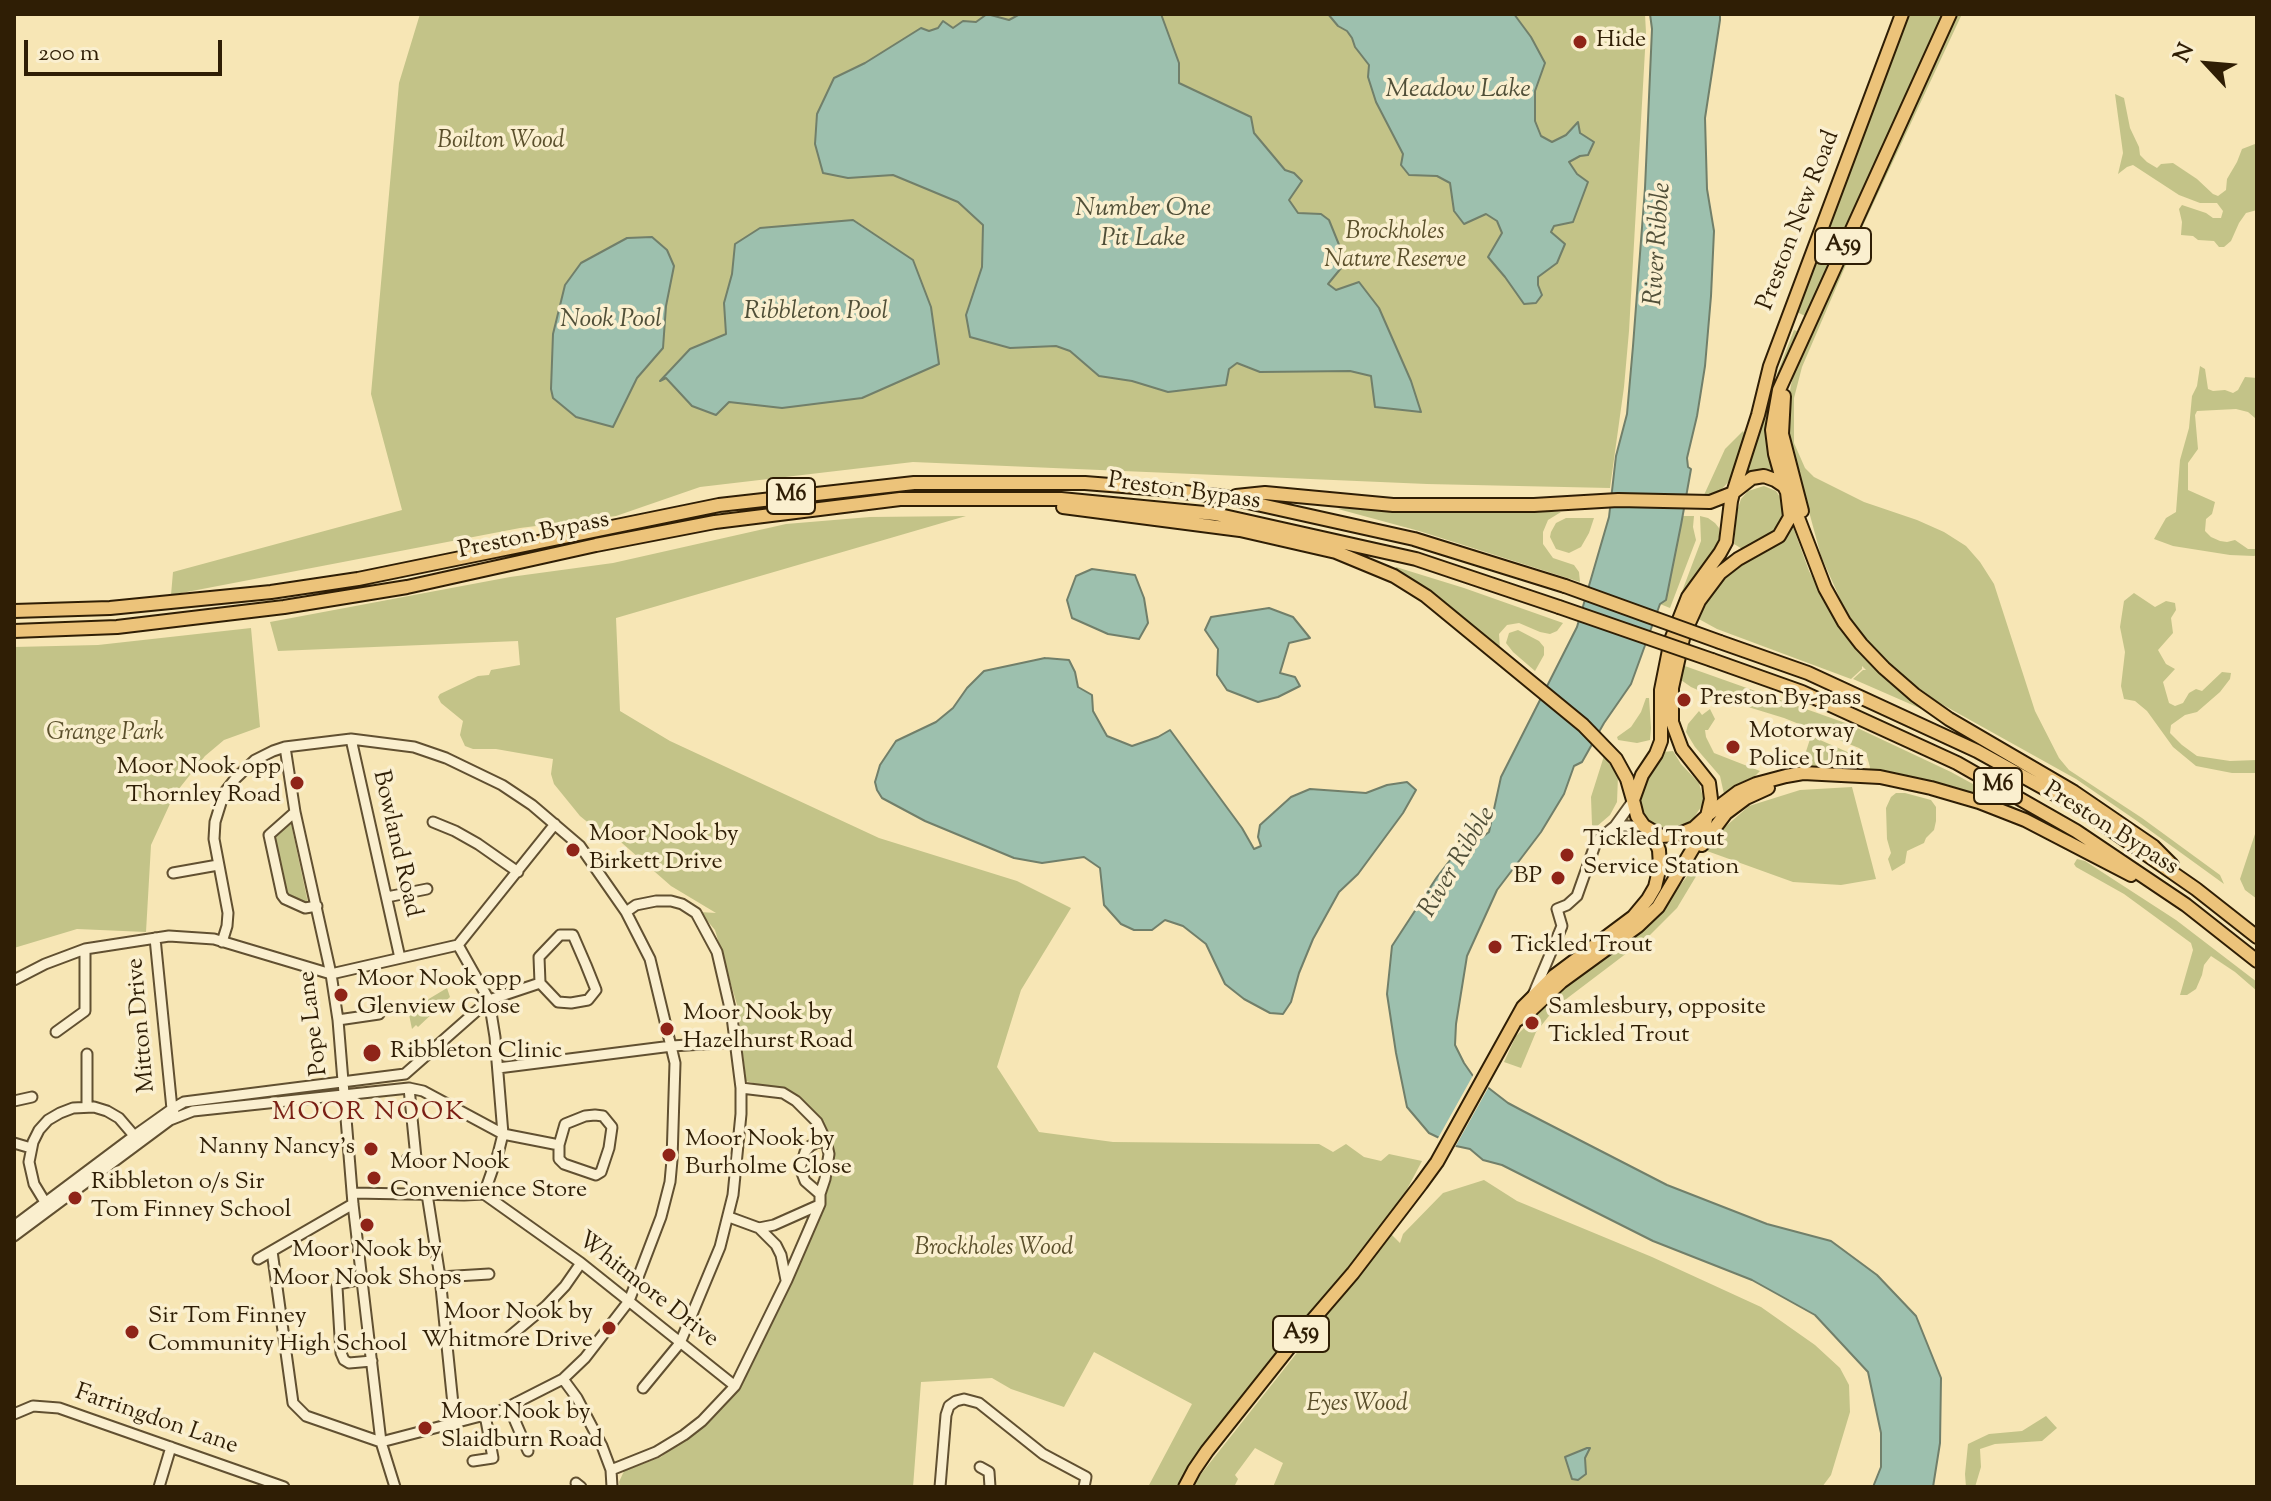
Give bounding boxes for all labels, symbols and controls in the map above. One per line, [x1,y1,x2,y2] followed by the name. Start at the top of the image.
[28,24,226,74] scale bar
[2167,24,2247,104] north arrow
[1596,28,1646,56] place label: Hide
[1571,33,1589,51] marker: Hide
[38,37,100,71] text: 200 m
[2167,39,2204,68] text: N
[1385,76,1531,108] water label: Meadow Lake
[1752,127,1848,315] street label: Preston New Road
[437,129,565,157] park label: Boilton Wood
[1640,181,1680,307] water label: River Ribble
[1075,195,1211,256] water label: Number One Pit Lake
[1324,220,1466,276] park label: Brockholes Nature Reserve
[1815,228,1871,264] road number: A59
[744,298,888,330] water label: Ribbleton Pool
[560,306,662,338] water label: Nook Pool
[1106,468,1262,518] street label: Preston Bypass
[767,478,815,514] road number: M6
[456,507,612,567] street label: Preston Bypass
[1700,686,1861,714] place label: Preston By-pass
[1675,691,1693,709] marker: Preston By-pass
[1749,719,1864,775] place label: Motorway Police Unit
[46,721,164,749] park label: Grange Park
[1724,738,1742,756] marker: Motorway Police Unit
[117,755,281,811] place label: Moor Nook opp Thornley Road
[364,768,426,920] street label: Bowland Road
[1974,768,2022,804] road number: M6
[288,774,306,792] marker: Moor Nook opp Thornley Road
[2037,777,2183,883] street label: Preston Bypass
[1414,802,1504,924] water label: River Ribble
[589,822,739,878] place label: Moor Nook by Birkett Drive
[1583,827,1739,883] place label: Tickled Trout Service Station
[564,841,582,859] marker: Moor Nook by Birkett Drive
[1558,846,1576,864] marker: Tickled Trout Service Station
[1513,864,1542,892] place label: BP
[1549,869,1567,887] marker: BP
[1511,933,1652,961] place label: Tickled Trout
[1486,938,1504,956] marker: Tickled Trout
[123,956,163,1094] street label: Mitton Drive
[357,967,521,1023] place label: Moor Nook opp Glenview Close
[294,969,336,1077] street label: Pope Lane
[332,986,350,1004] marker: Moor Nook opp Glenview Close
[1548,995,1766,1051] place label: Samlesbury, opposite Tickled Trout
[683,1001,853,1057] place label: Moor Nook by Hazelhurst Road
[1523,1014,1541,1032] marker: Samlesbury, opposite Tickled Trout
[658,1020,676,1038] marker: Moor Nook by Hazelhurst Road
[390,1039,562,1067] place label: Ribbleton Clinic
[361,1042,383,1064] marker: Ribbleton Clinic
[272,1099,466,1131] district label: MOOR NOOK
[685,1127,852,1183] place label: Moor Nook by Burholme Close
[199,1135,355,1163] place label: Nanny Nancy's
[362,1140,380,1158] marker: Nanny Nancy's
[660,1146,678,1164] marker: Moor Nook by Burholme Close
[390,1150,587,1206] place label: Moor Nook Convenience Store
[365,1169,383,1187] marker: Moor Nook Convenience Store
[91,1170,291,1226] place label: Ribbleton o/s Sir Tom Finney School
[66,1189,84,1207] marker: Ribbleton o/s Sir Tom Finney School
[358,1216,376,1234] marker: Moor Nook by Moor Nook Shops
[571,1227,723,1355] street label: Whitmore Drive
[915,1236,1073,1264] park label: Brockholes Wood
[273,1238,461,1294] place label: Moor Nook by Moor Nook Shops
[422,1300,593,1356] place label: Moor Nook by Whitmore Drive
[148,1304,408,1360] place label: Sir Tom Finney Community High School
[1273,1316,1329,1352] road number: A59
[600,1319,618,1337] marker: Moor Nook by Whitmore Drive
[123,1323,141,1341] marker: Sir Tom Finney Community High School
[71,1380,241,1462] street label: Farringdon Lane
[1306,1392,1408,1420] park label: Eyes Wood
[441,1400,603,1456] place label: Moor Nook by Slaidburn Road
[416,1419,434,1437] marker: Moor Nook by Slaidburn Road

